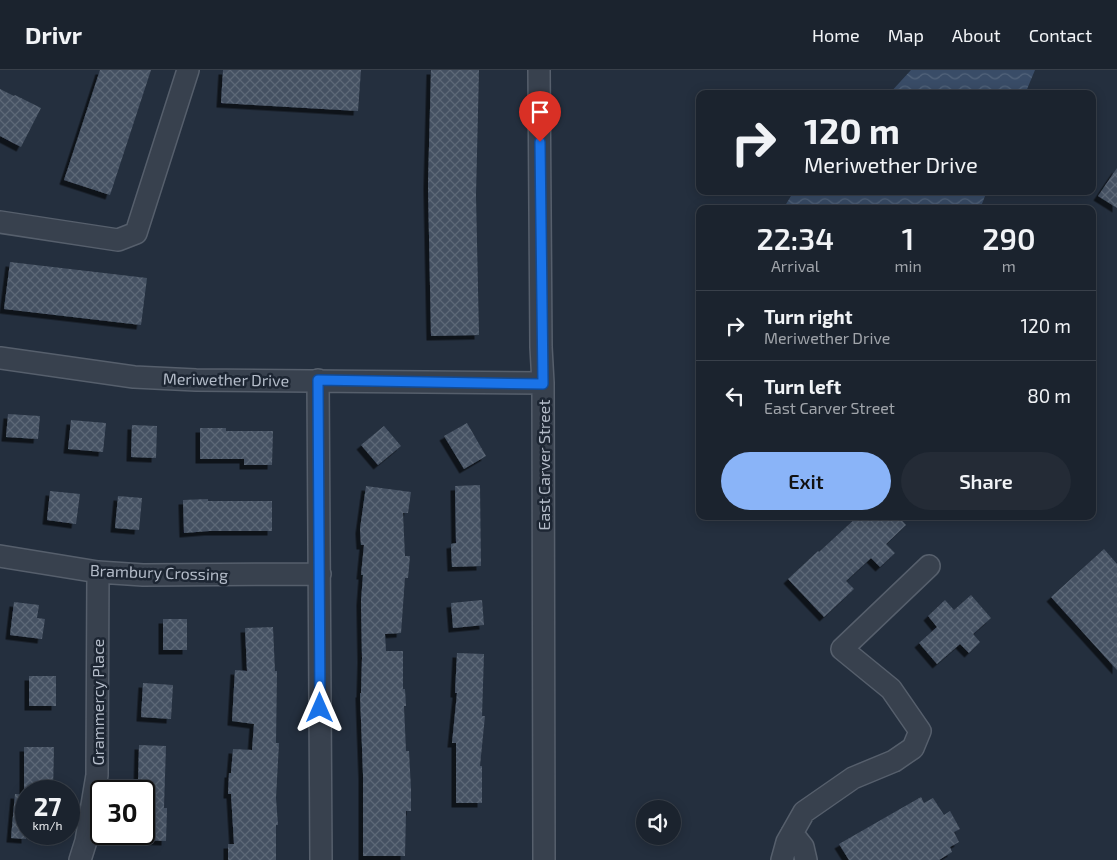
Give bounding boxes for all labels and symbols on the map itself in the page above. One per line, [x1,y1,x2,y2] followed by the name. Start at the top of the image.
[519,91,561,142] pin
[163,368,289,390] street label: Meriwether Drive
[534,400,553,530] street label: East Carver Street
[90,560,229,584] street label: Brambury Crossing
[88,639,107,765] street label: Grammercy Place
[293,681,345,733] position arrow
[90,780,155,845] speed limit sign: 30

